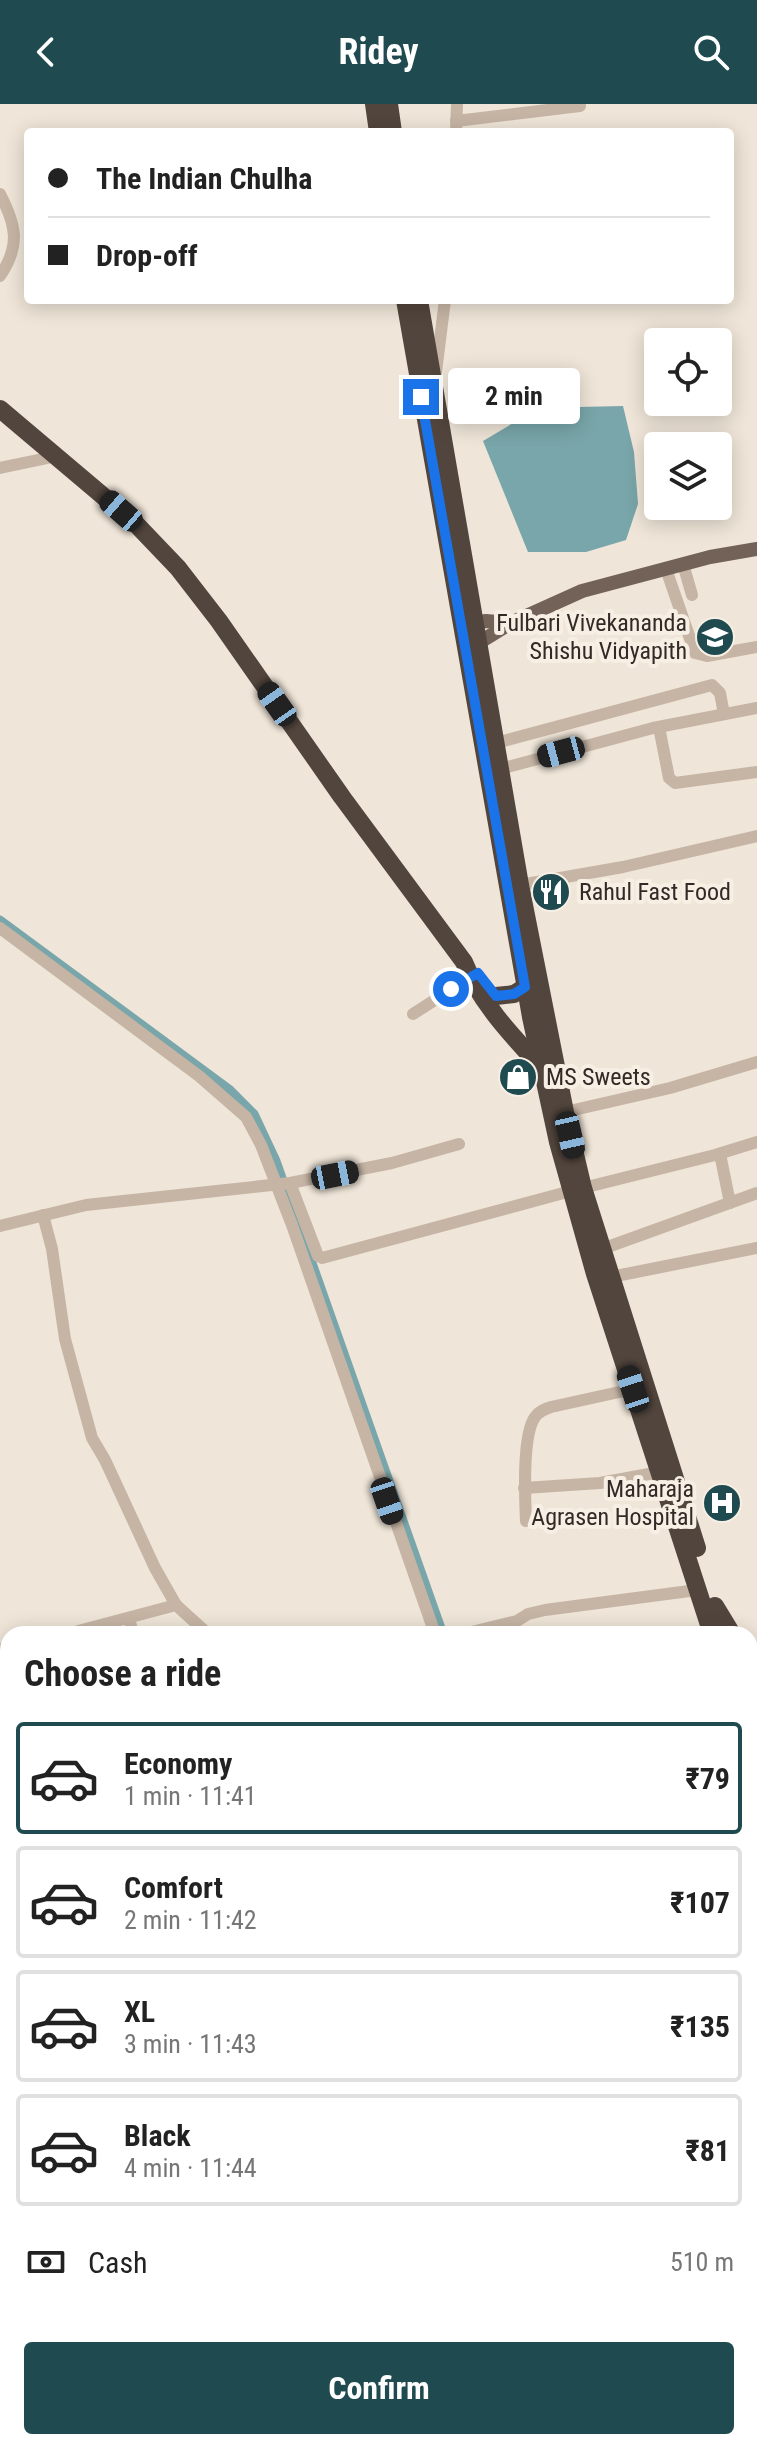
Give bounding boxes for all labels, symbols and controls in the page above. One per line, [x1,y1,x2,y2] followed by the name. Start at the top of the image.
[24,30,68,74] icon: back
[689,30,733,74] icon: search
[339,31,418,73] text: Ridey
[96,161,313,196] text: The Indian Chulha
[96,238,198,273] text: Drop-off
[644,328,732,520] map controls
[644,328,732,416] button: locate
[449,369,581,425] callout: 2 min
[403,379,439,415] route end
[485,381,543,411] text: 2 min
[644,432,732,520] button: layers
[95,486,147,536] car
[496,609,687,665] place label: Fulbari Vivekananda Shishu Vidyapith
[694,616,736,658] school or university icon: Fulbari Vivekananda Shishu Vidyapith
[253,677,301,731] car
[535,734,587,770] car
[530,871,572,913] restaurant icon: Rahul Fast Food
[579,878,731,906] place label: Rahul Fast Food
[433,971,469,1007] route start
[497,1056,539,1098] shop icon: MS Sweets
[546,1063,651,1091] place label: MS Sweets
[553,1109,587,1161] car
[309,1159,361,1191] car
[614,1362,652,1416] car
[368,1474,406,1528] car
[531,1475,694,1531] place label: Maharaja Agrasen Hospital
[701,1482,743,1524] hospital icon: Maharaja Agrasen Hospital
[24,1653,221,1695] text: Choose a ride
[28,1742,100,1814] icon: car
[124,1746,232,1781] text: Economy
[685,1761,730,1796] text: ₹79
[124,1781,257,1811] text: 1 min · 11:41
[28,1866,100,1938] icon: car
[124,1870,223,1905] text: Comfort
[670,1885,730,1920] text: ₹107
[124,1905,257,1935] text: 2 min · 11:42
[28,1990,100,2062] icon: car
[124,1994,155,2029] text: XL
[670,2009,730,2044] text: ₹135
[124,2029,257,2059] text: 3 min · 11:43
[28,2114,100,2186] icon: car
[124,2118,191,2153] text: Black
[685,2133,730,2168] text: ₹81
[124,2153,257,2183] text: 4 min · 11:44
[24,2240,68,2284] icon: cash
[88,2245,148,2280] text: Cash
[670,2247,734,2277] text: 510 m
[24,2342,734,2434] button: Confirm

